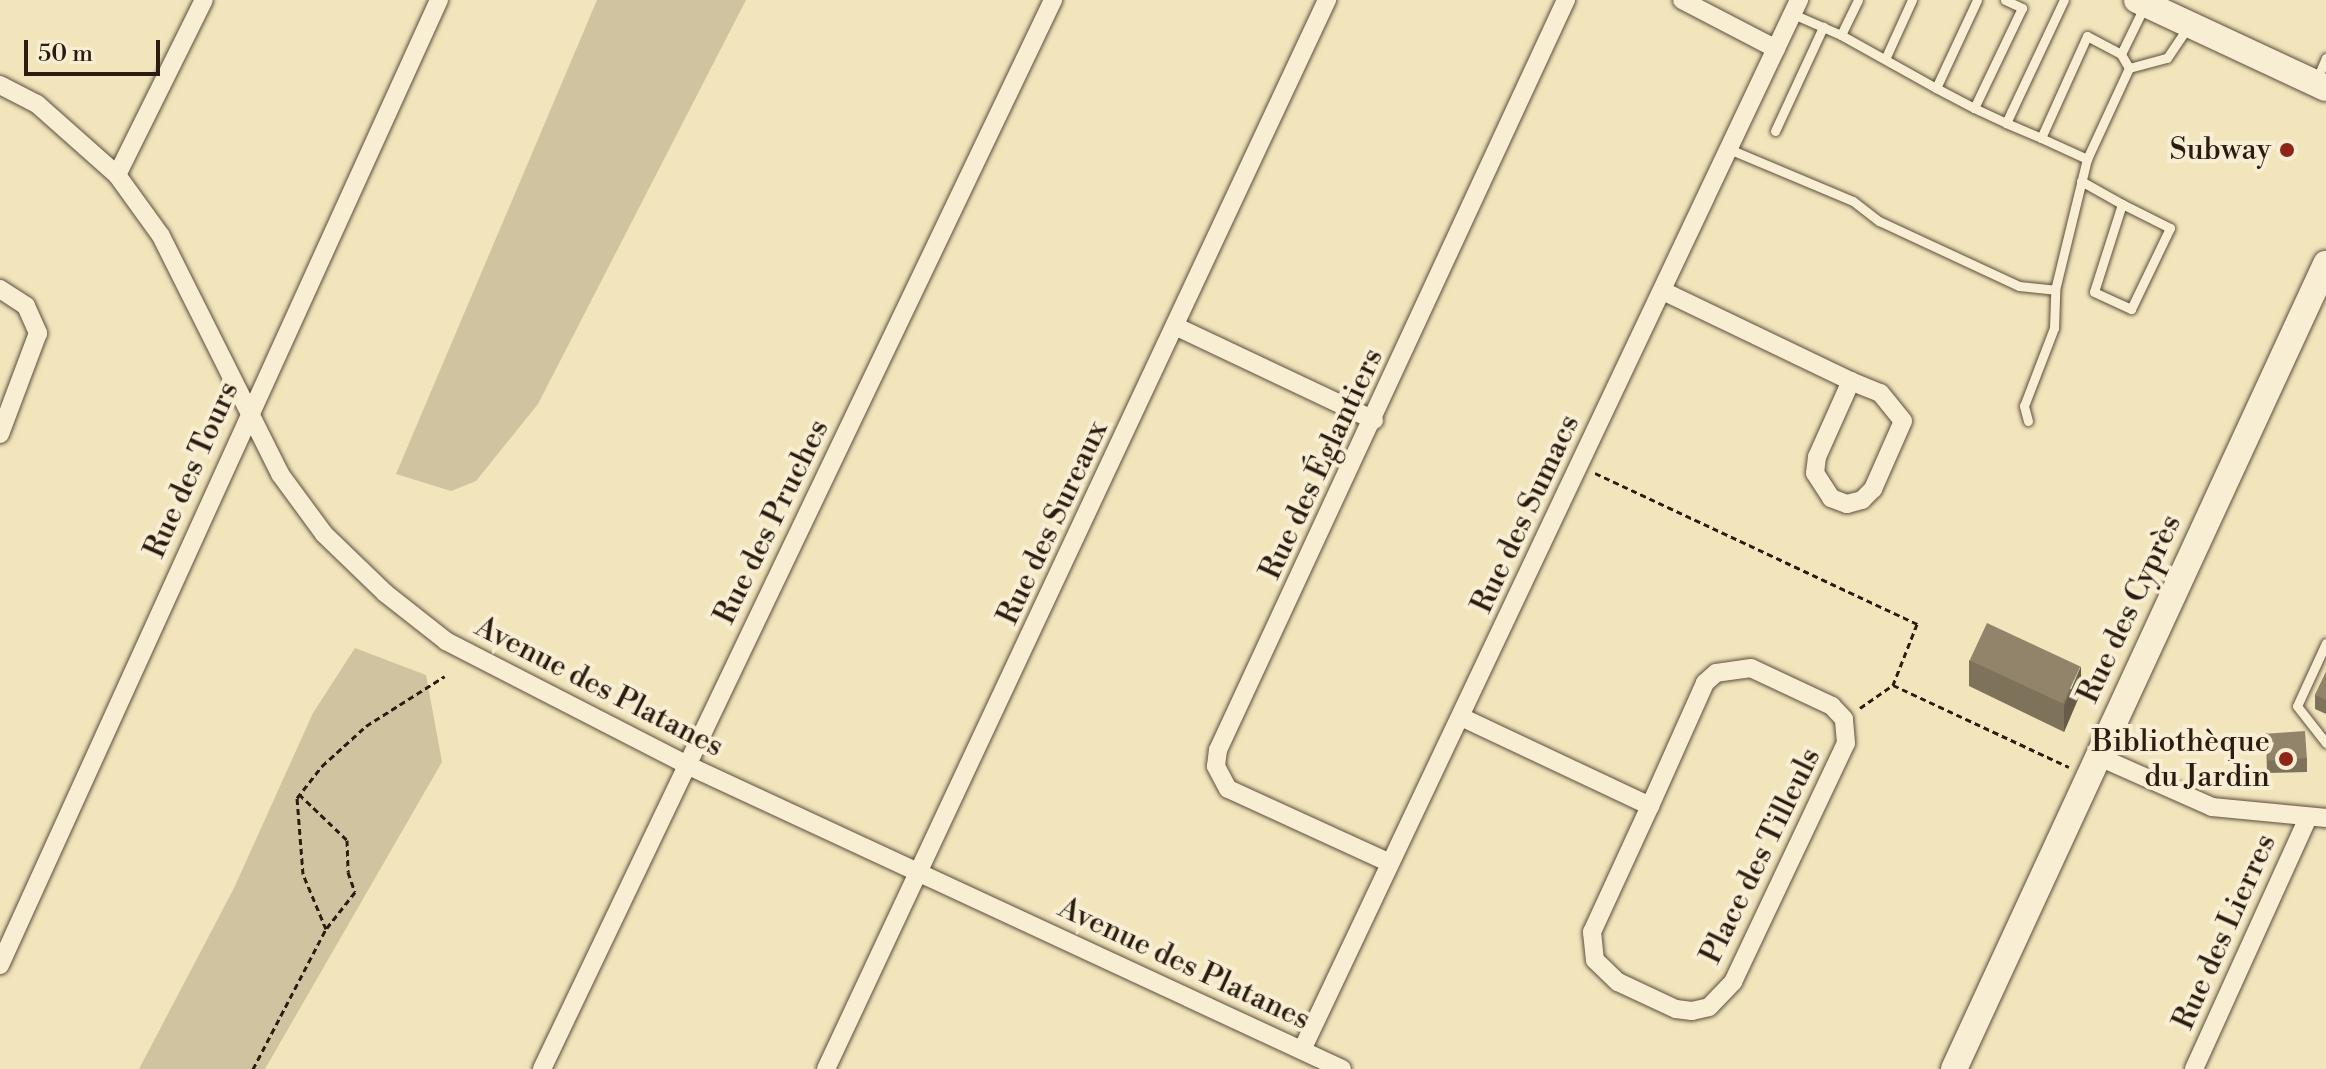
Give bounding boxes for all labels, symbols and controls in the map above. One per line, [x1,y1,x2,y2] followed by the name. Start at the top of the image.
[28,24,164,74] scale bar
[38,39,93,69] text: 50 m
[2169,132,2271,168] place label: Subway
[2278,141,2296,159] marker: Subway
[1253,343,1391,585] street label: Rue des Églantiers
[137,376,247,564] street label: Rue des Tours
[1464,409,1588,619] street label: Rue des Sumacs
[707,414,837,630] street label: Rue des Pruches
[990,416,1116,630] street label: Rue des Sureaux
[2071,509,2189,709] street label: Rue des Cyprès
[469,609,729,765] street label: Avenue des Platanes
[2092,724,2270,794] place label: Bibliothèque du Jardin
[1693,742,1829,970] street label: Place des Tilleuls
[2277,750,2295,768] marker: Bibliothèque du Jardin
[2166,829,2284,1035] street label: Rue des Lierres
[1052,890,1316,1038] street label: Avenue des Platanes

